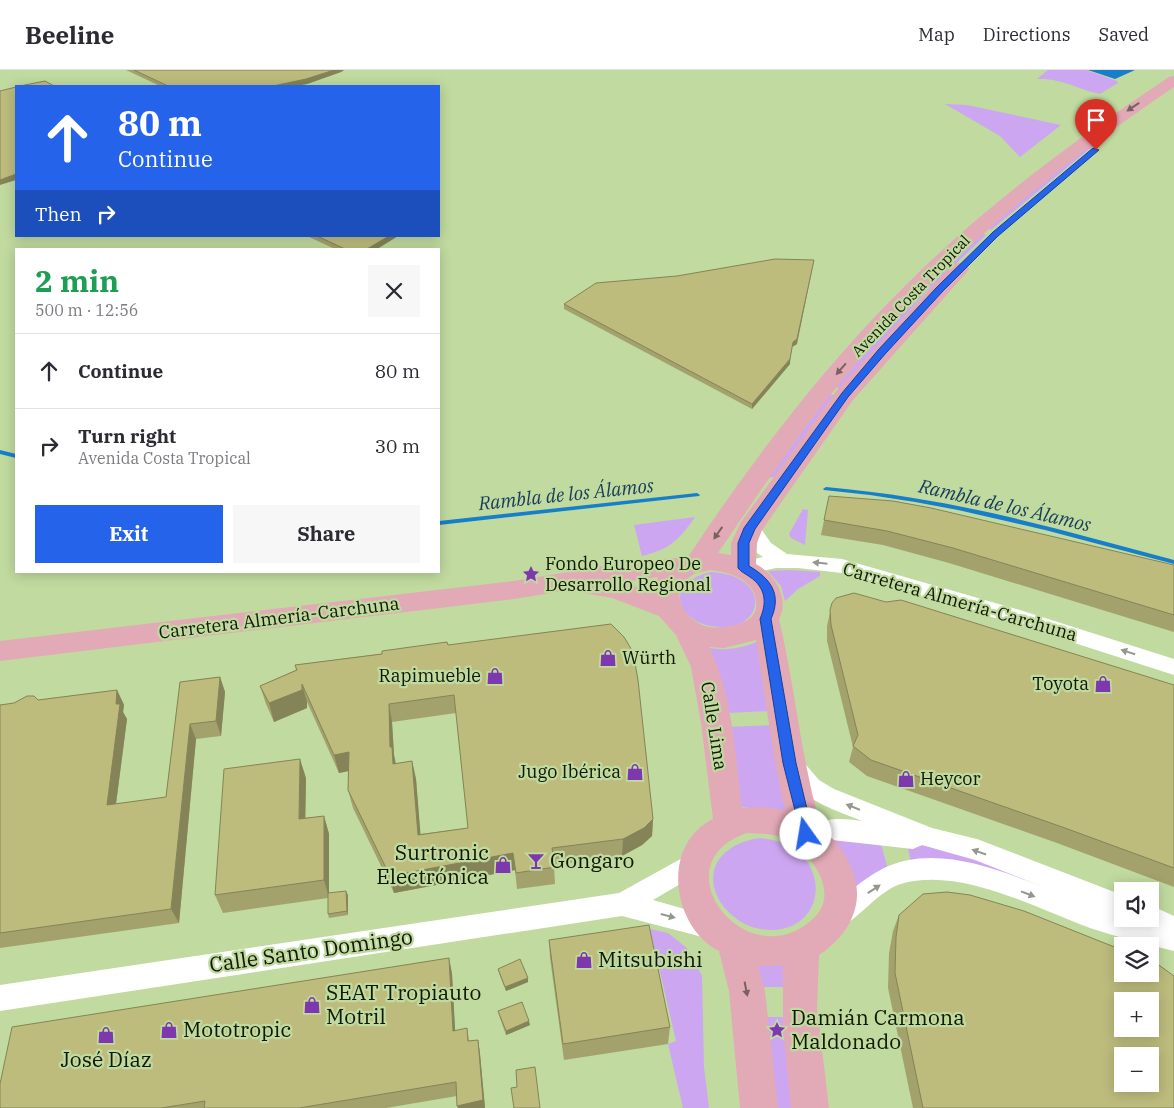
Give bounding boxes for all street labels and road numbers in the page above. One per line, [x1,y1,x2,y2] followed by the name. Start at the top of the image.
[848,231,974,361] street label: Avenida Costa Tropical
[840,557,1080,646] street label: Carretera Almería-Carchuna
[157,591,401,644] street label: Carretera Almería-Carchuna
[696,680,733,772] street label: Calle Lima
[207,922,414,978] street label: Calle Santo Domingo

